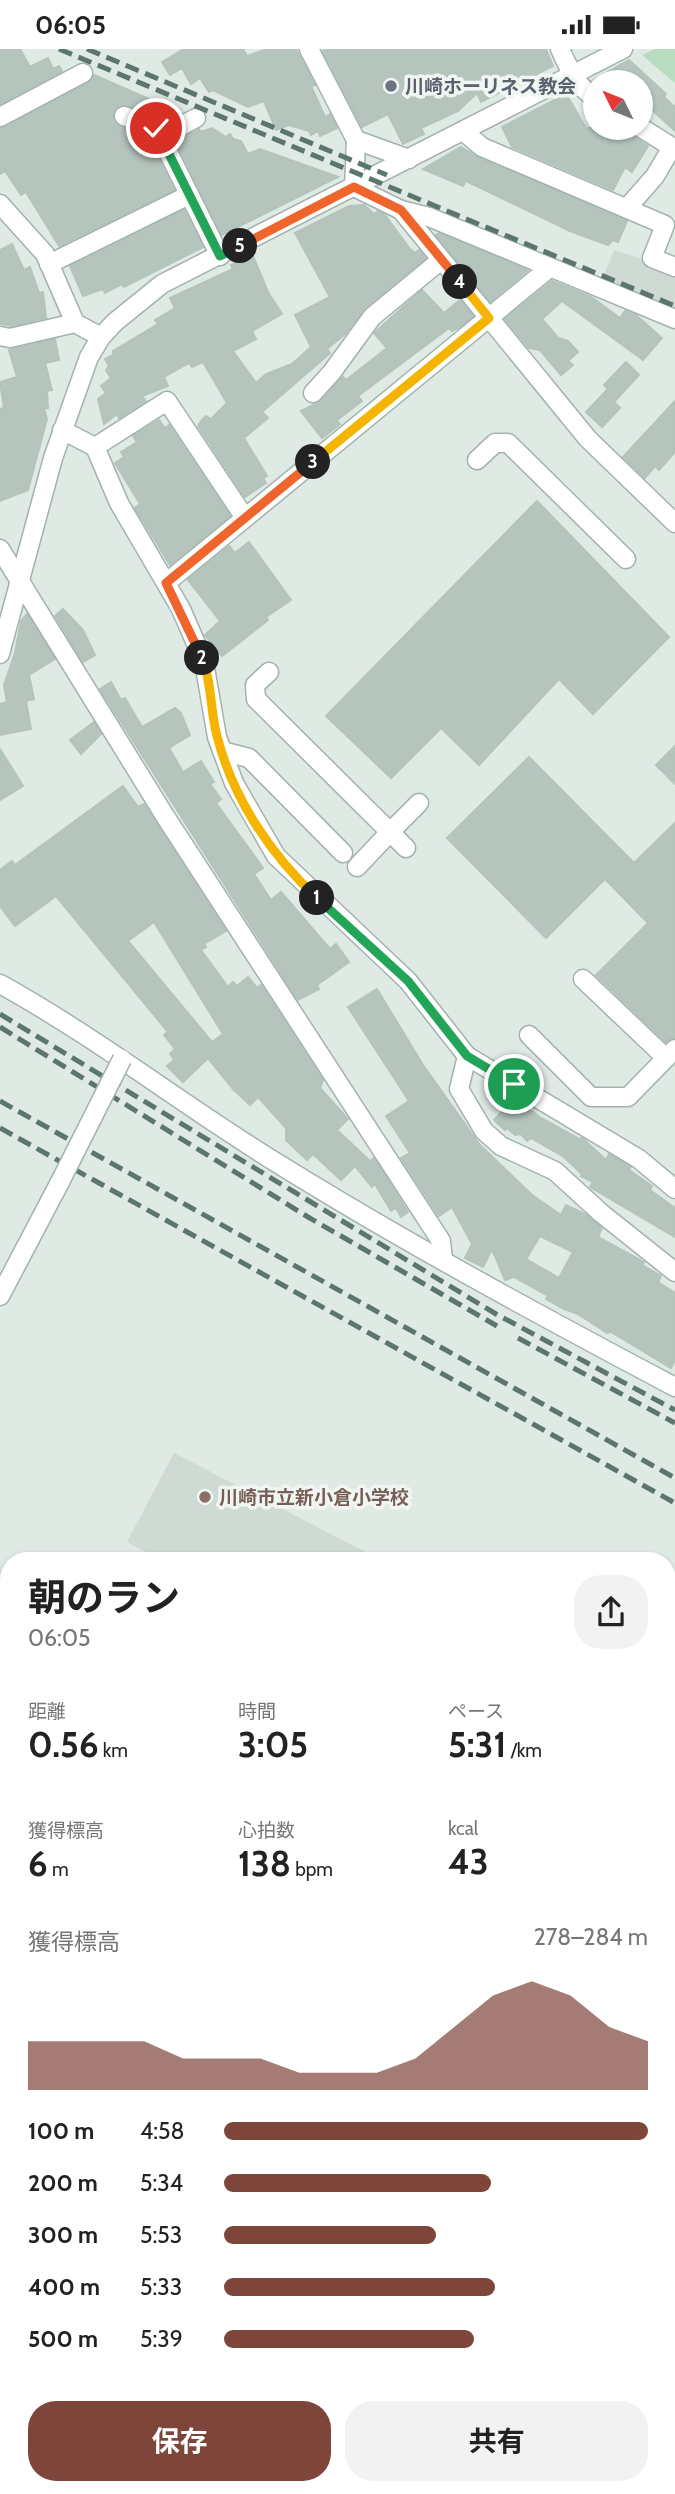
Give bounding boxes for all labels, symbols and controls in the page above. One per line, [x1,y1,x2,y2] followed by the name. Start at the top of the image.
[35,9,106,41] text: 06:05
[583,70,653,140] north arrow
[583,70,653,140] map controls
[405,75,576,98] place label: 川崎ホーリネス教会
[383,78,399,94] marker: 川崎ホーリネス教会
[126,98,186,158] pin
[137,109,175,147] icon: check
[222,229,258,263] pin: 5
[234,234,245,257] text: 5
[442,265,477,299] pin: 4
[454,270,465,293] text: 4
[296,445,330,479] pin: 3
[307,450,318,473] text: 3
[184,641,220,675] pin: 2
[196,646,207,669] text: 2
[300,881,334,915] pin: 1
[313,886,320,909] text: 1
[484,1054,544,1114] pin
[495,1065,533,1103] icon: arrive
[219,1486,409,1509] place label: 川崎市立新小倉小学校
[197,1489,213,1505] marker: 川崎市立新小倉小学校
[28,1574,180,1621] text: 朝のラン
[574,1575,648,1649] button: share
[28,1624,90,1652] text: 06:05
[28,1700,66,1723] text: 距離
[238,1700,276,1723] text: 時間
[448,1700,504,1723] text: ペース
[28,1723,99,1766] text: 0.56
[238,1723,308,1766] text: 3:05
[448,1723,506,1766] text: 5:31
[99,1739,128,1762] text: km
[506,1739,542,1762] text: /km
[448,1817,478,1840] text: kcal
[28,1819,104,1842] text: 獲得標高
[238,1819,295,1842] text: 心拍数
[448,1840,489,1883] text: 43
[28,1842,48,1885] text: 6
[238,1842,291,1885] text: 138
[48,1858,69,1881] text: m
[291,1858,333,1881] text: bpm
[534,1923,648,1951] text: 278–284 m
[28,1928,120,1956] text: 獲得標高
[28,2117,94,2145] text: 100 m
[140,2117,184,2145] text: 4:58
[28,2169,98,2197] text: 200 m
[140,2169,183,2197] text: 5:34
[28,2221,98,2249] text: 300 m
[140,2221,182,2249] text: 5:53
[28,2273,100,2301] text: 400 m
[140,2273,182,2301] text: 5:33
[28,2325,98,2353] text: 500 m
[140,2325,183,2353] text: 5:39
[28,2401,331,2481] button: 保存
[345,2401,648,2481] button: 共有

